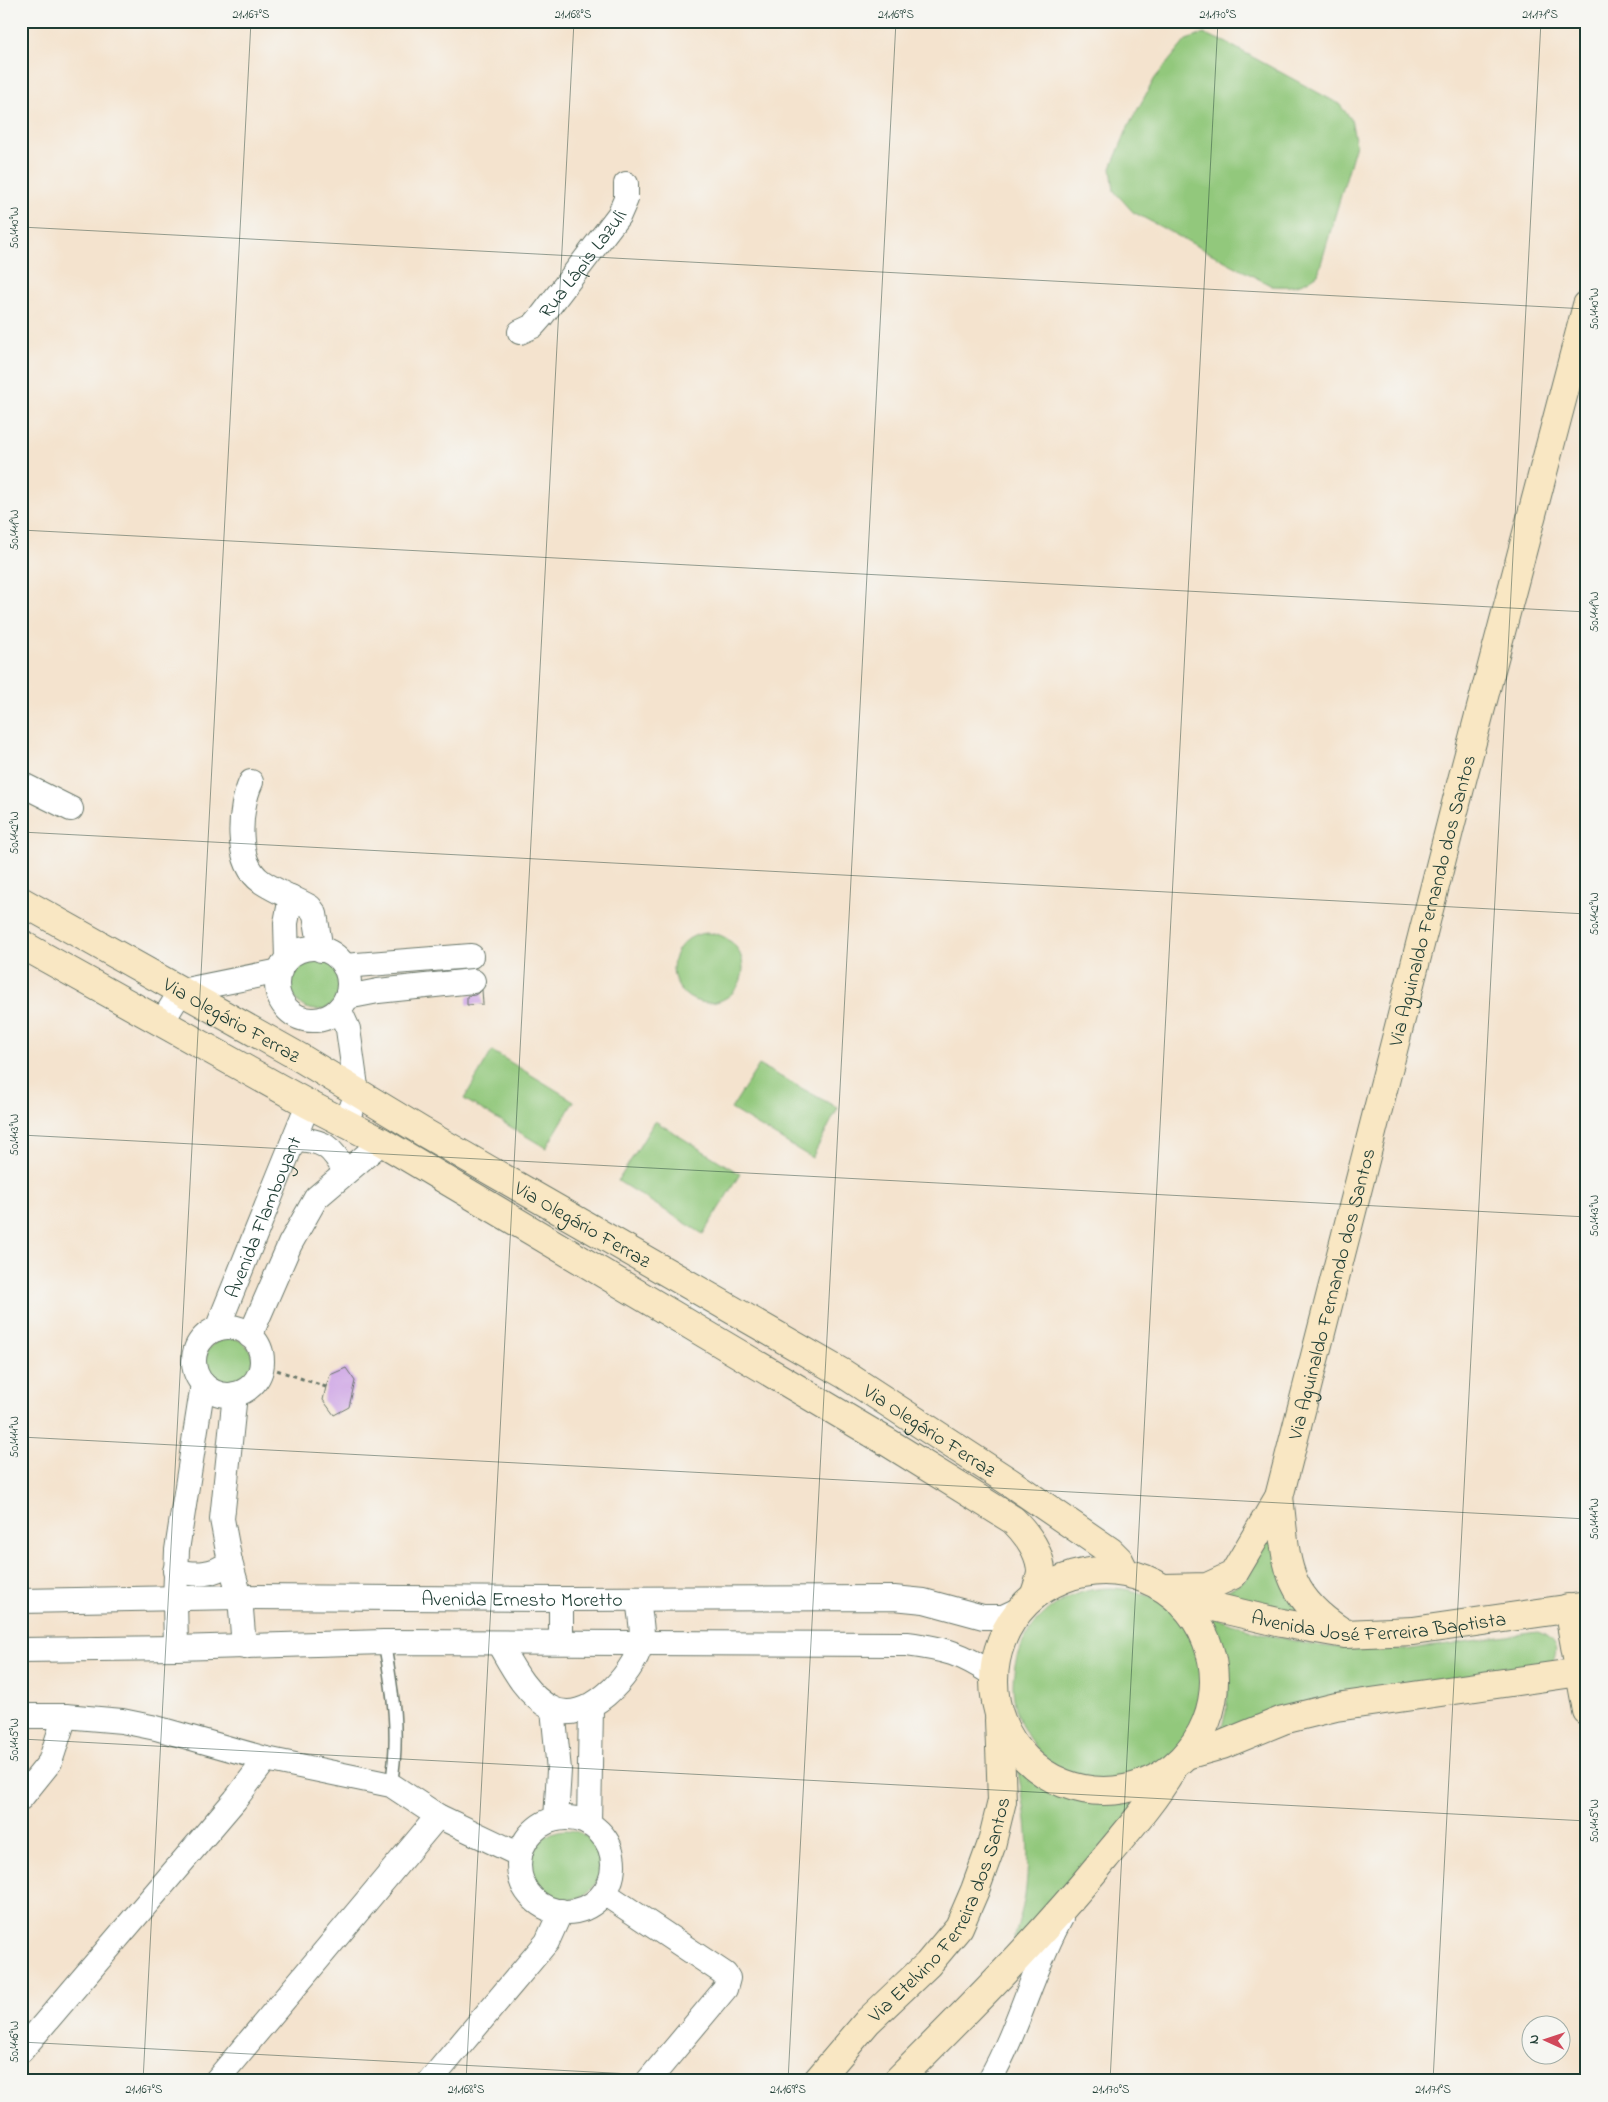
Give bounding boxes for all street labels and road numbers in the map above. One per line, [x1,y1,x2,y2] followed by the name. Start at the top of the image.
[533,206,636,325] street label: Rua Lápis Lazuli
[1382,752,1485,1051] street label: Via Aguinaldo Fernando dos Santos
[156,971,305,1072] street label: Via Olegário Ferraz
[219,1132,311,1303] street label: Avenida Flamboyant
[1282,1145,1384,1444] street label: Via Aguinaldo Fernando dos Santos
[507,1175,656,1277] street label: Via Olegário Ferraz
[856,1378,1001,1487] street label: Via Olegário Ferraz
[421,1586,623,1616] street label: Avenida Ernesto Moretto
[1248,1604,1508,1651] street label: Avenida José Ferreira Baptista
[862,1794,1019,2031] street label: Via Etelvino Ferreira dos Santos

